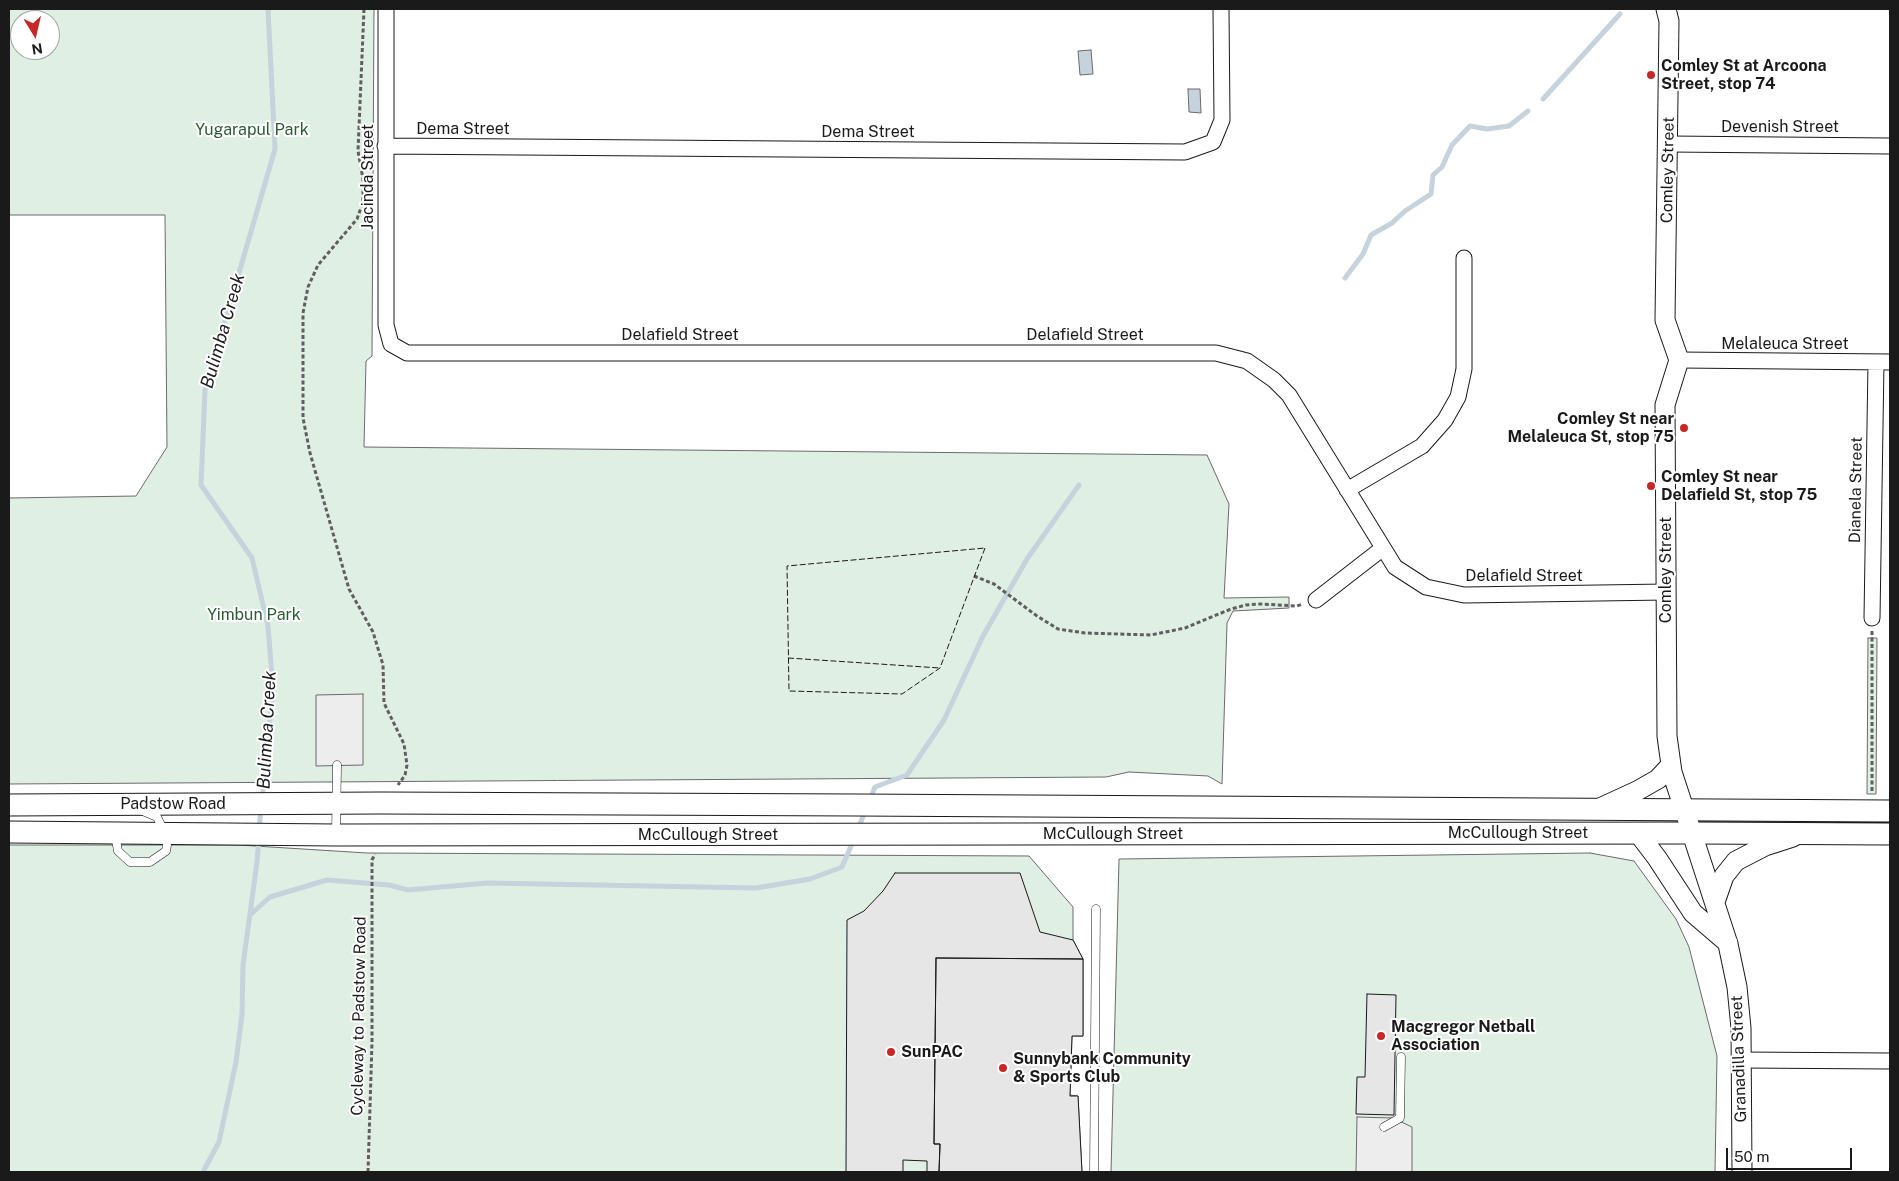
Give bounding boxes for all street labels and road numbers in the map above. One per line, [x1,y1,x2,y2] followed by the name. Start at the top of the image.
[1657,117,1679,223] street label: Comley Street
[1721,117,1839,137] street label: Devenish Street
[416,119,510,139] street label: Dema Street
[821,122,915,142] street label: Dema Street
[358,124,378,230] street label: Jacinda Street
[621,325,739,345] street label: Delafield Street
[1026,325,1144,345] street label: Delafield Street
[1721,334,1849,354] street label: Melaleuca Street
[1845,437,1867,543] street label: Dianela Street
[1656,517,1676,623] street label: Comley Street
[1465,566,1583,586] street label: Delafield Street
[120,794,226,814] street label: Padstow Road
[1448,823,1588,843] street label: McCullough Street
[1043,824,1183,844] street label: McCullough Street
[638,825,778,845] street label: McCullough Street
[348,916,370,1116] street label: Cycleway to Padstow Road
[1727,995,1751,1123] street label: Granadilla Street

